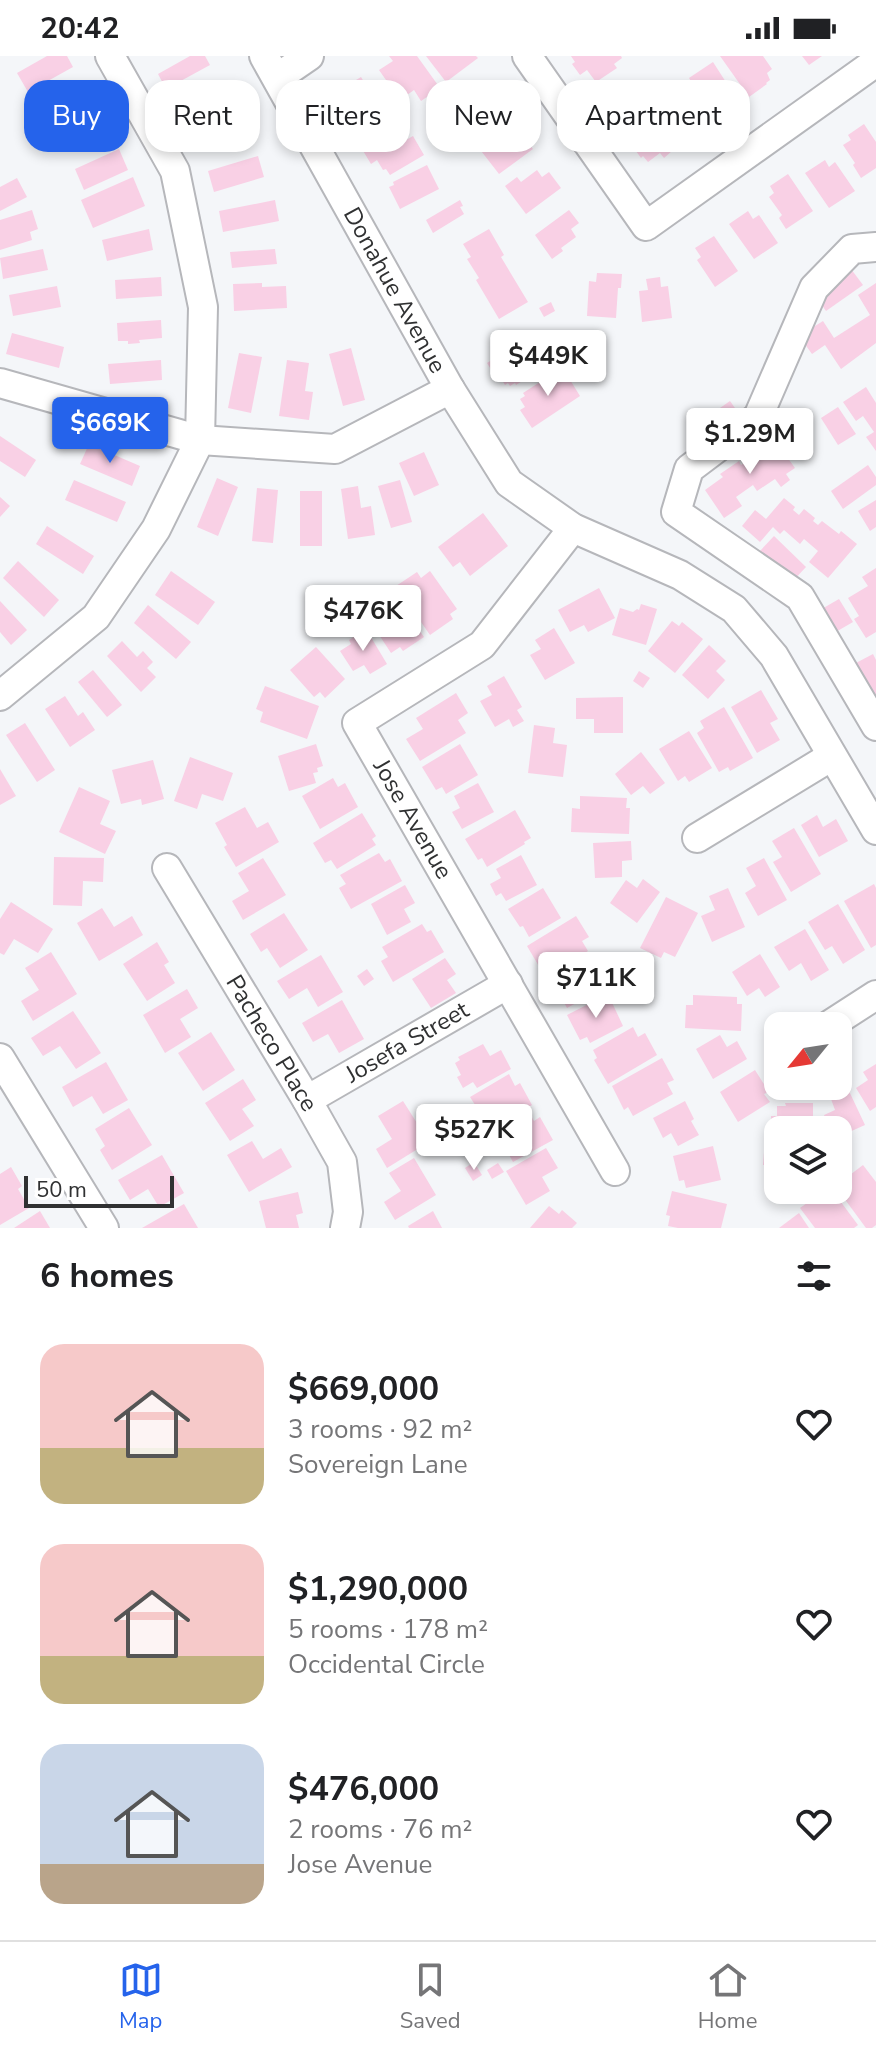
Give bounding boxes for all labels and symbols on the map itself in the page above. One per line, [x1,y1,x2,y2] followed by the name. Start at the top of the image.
[336,201,454,379] street label: Donahue Avenue
[492,330,604,398] pin: $449K
[54,397,166,465] pin: $669K
[685,408,815,476] pin: $1.29M
[307,585,419,653] pin: $476K
[365,752,460,885] street label: Jose Avenue
[540,952,652,1020] pin: $711K
[219,969,325,1117] street label: Pacheco Place
[339,993,475,1091] street label: Josefa Street
[764,1012,852,1100] north arrow
[418,1104,530,1172] pin: $527K
[24,1172,174,1208] scale bar

